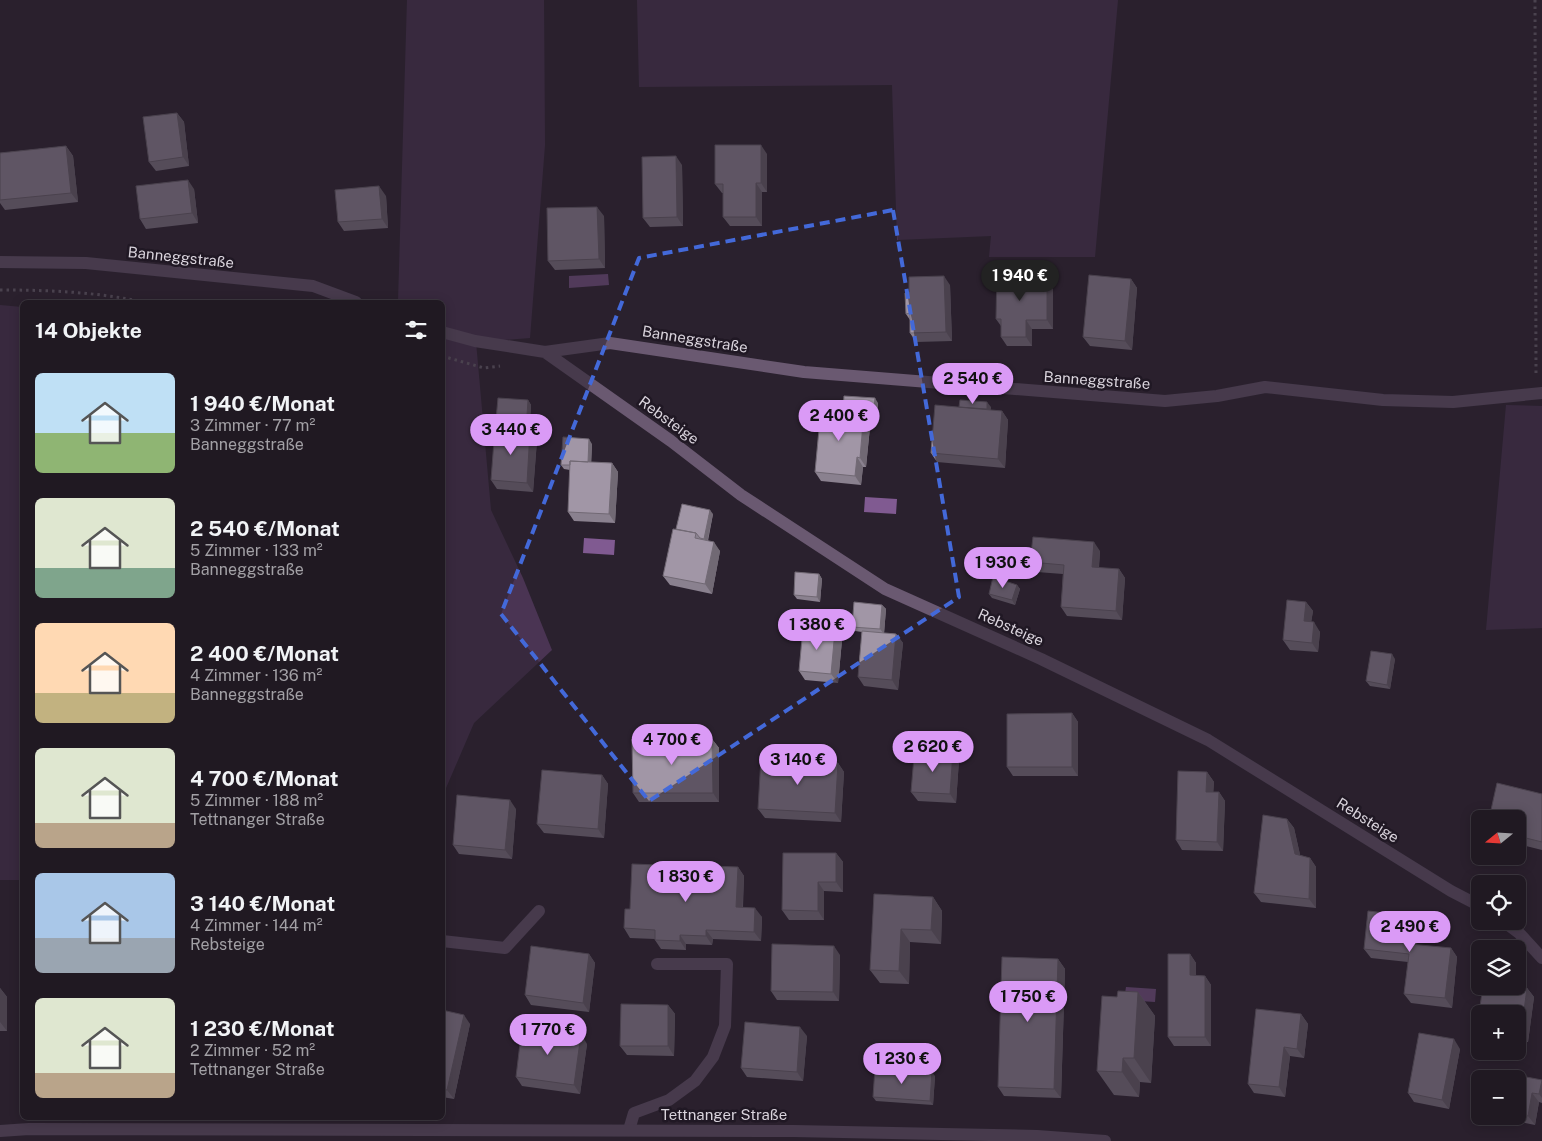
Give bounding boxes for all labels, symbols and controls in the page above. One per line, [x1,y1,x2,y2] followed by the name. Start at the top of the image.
[127,243,235,271] street label: Banneggstraße
[974,260,1066,302] pin: 1 940 €
[992,266,1048,285] text: 1 940 €
[402,316,430,344] icon: filters
[35,318,142,343] text: 14 Objekte
[641,322,749,356] street label: Banneggstraße
[927,362,1019,405] pin: 2 540 €
[1043,368,1151,392] street label: Banneggstraße
[943,369,1003,388] text: 2 540 €
[190,391,335,416] text: 1 940 €/Monat
[75,393,135,453] icon: home
[636,393,702,447] street label: Rebsteige
[793,400,885,442] pin: 2 400 €
[810,406,868,425] text: 2 400 €
[465,414,557,456] pin: 3 440 €
[190,416,315,435] text: 3 Zimmer · 77 m²
[481,420,541,439] text: 3 440 €
[190,435,304,454] text: Banneggstraße
[190,516,340,541] text: 2 540 €/Monat
[75,518,135,578] icon: home
[190,541,323,560] text: 5 Zimmer · 133 m²
[957,546,1049,589] pin: 1 930 €
[975,553,1031,572] text: 1 930 €
[190,560,304,579] text: Banneggstraße
[976,605,1046,649] street label: Rebsteige
[771,608,863,651] pin: 1 380 €
[789,615,845,634] text: 1 380 €
[190,641,339,666] text: 2 400 €/Monat
[75,643,135,703] icon: home
[190,666,322,685] text: 4 Zimmer · 136 m²
[190,685,304,704] text: Banneggstraße
[626,724,718,766] pin: 4 700 €
[643,730,701,749] text: 4 700 €
[887,730,979,773] pin: 2 620 €
[904,737,962,756] text: 2 620 €
[752,744,844,786] pin: 3 140 €
[770,750,826,769] text: 3 140 €
[190,766,339,791] text: 4 700 €/Monat
[75,768,135,828] icon: home
[190,791,323,810] text: 5 Zimmer · 188 m²
[1334,794,1402,846] street label: Rebsteige
[190,810,325,829] text: Tettnanger Straße
[1471,810,1526,865] north arrow
[1471,810,1526,1125] map controls
[640,860,732,903] pin: 1 830 €
[658,867,714,886] text: 1 830 €
[1471,875,1526,930] button: locate
[190,891,335,916] text: 3 140 €/Monat
[75,893,135,953] icon: home
[1364,910,1456,953] pin: 2 490 €
[190,916,323,935] text: 4 Zimmer · 144 m²
[1380,917,1440,936] text: 2 490 €
[190,935,265,954] text: Rebsteige
[1471,940,1526,995] button: layers
[982,980,1074,1023] pin: 1 750 €
[1000,987,1056,1006] text: 1 750 €
[1471,1005,1526,1060] button: +
[502,1014,594,1056] pin: 1 770 €
[190,1016,335,1041] text: 1 230 €/Monat
[75,1018,135,1078] icon: home
[521,1020,575,1039] text: 1 770 €
[190,1041,315,1060] text: 2 Zimmer · 52 m²
[856,1042,948,1085] pin: 1 230 €
[874,1049,930,1068] text: 1 230 €
[190,1060,325,1079] text: Tettnanger Straße
[1471,1070,1526,1125] button: −
[661,1106,787,1123] street label: Tettnanger Straße

